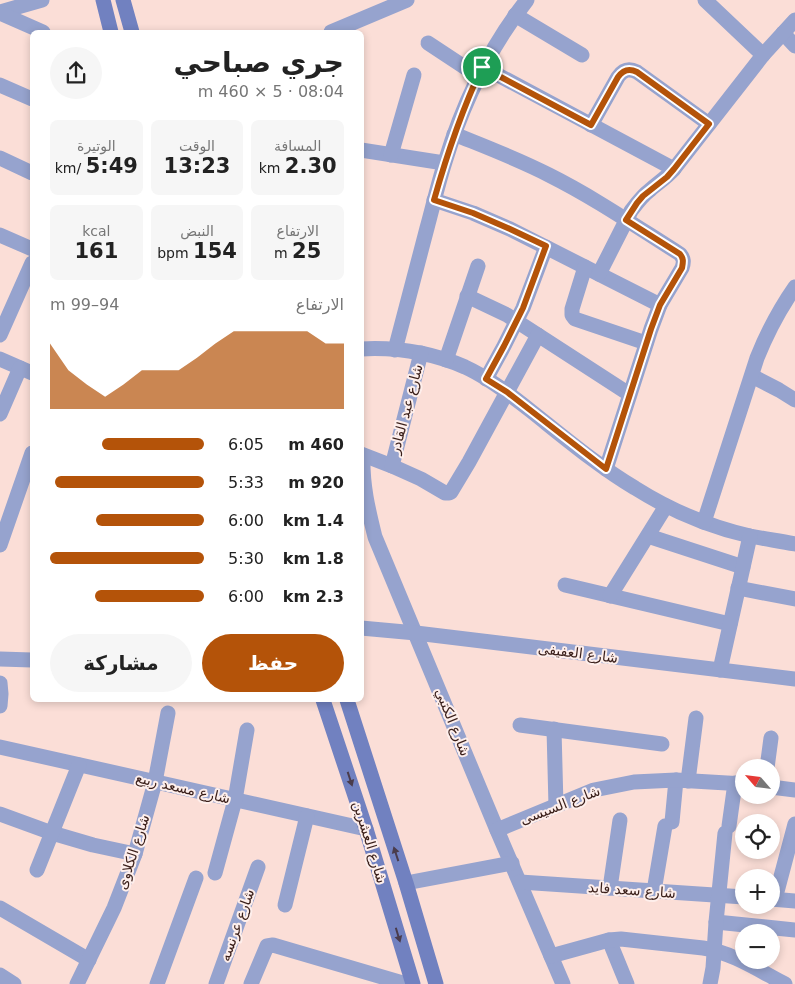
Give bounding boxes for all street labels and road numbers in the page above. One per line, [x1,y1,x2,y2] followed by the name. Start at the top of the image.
[386,362,427,457] street label: شارع عبد القادر
[537,640,619,667] street label: شارع العفيفى
[431,686,474,759] street label: شارع الكتبي
[134,769,232,808] street label: شارع مسعد ربيع
[518,782,603,829] street label: شارع السيسى
[349,799,390,885] street label: شارع العشرين
[113,813,154,892] street label: شارع الكلاوى
[587,879,676,902] street label: شارع سعد فايد
[217,887,258,964] street label: شارع عرنسه

